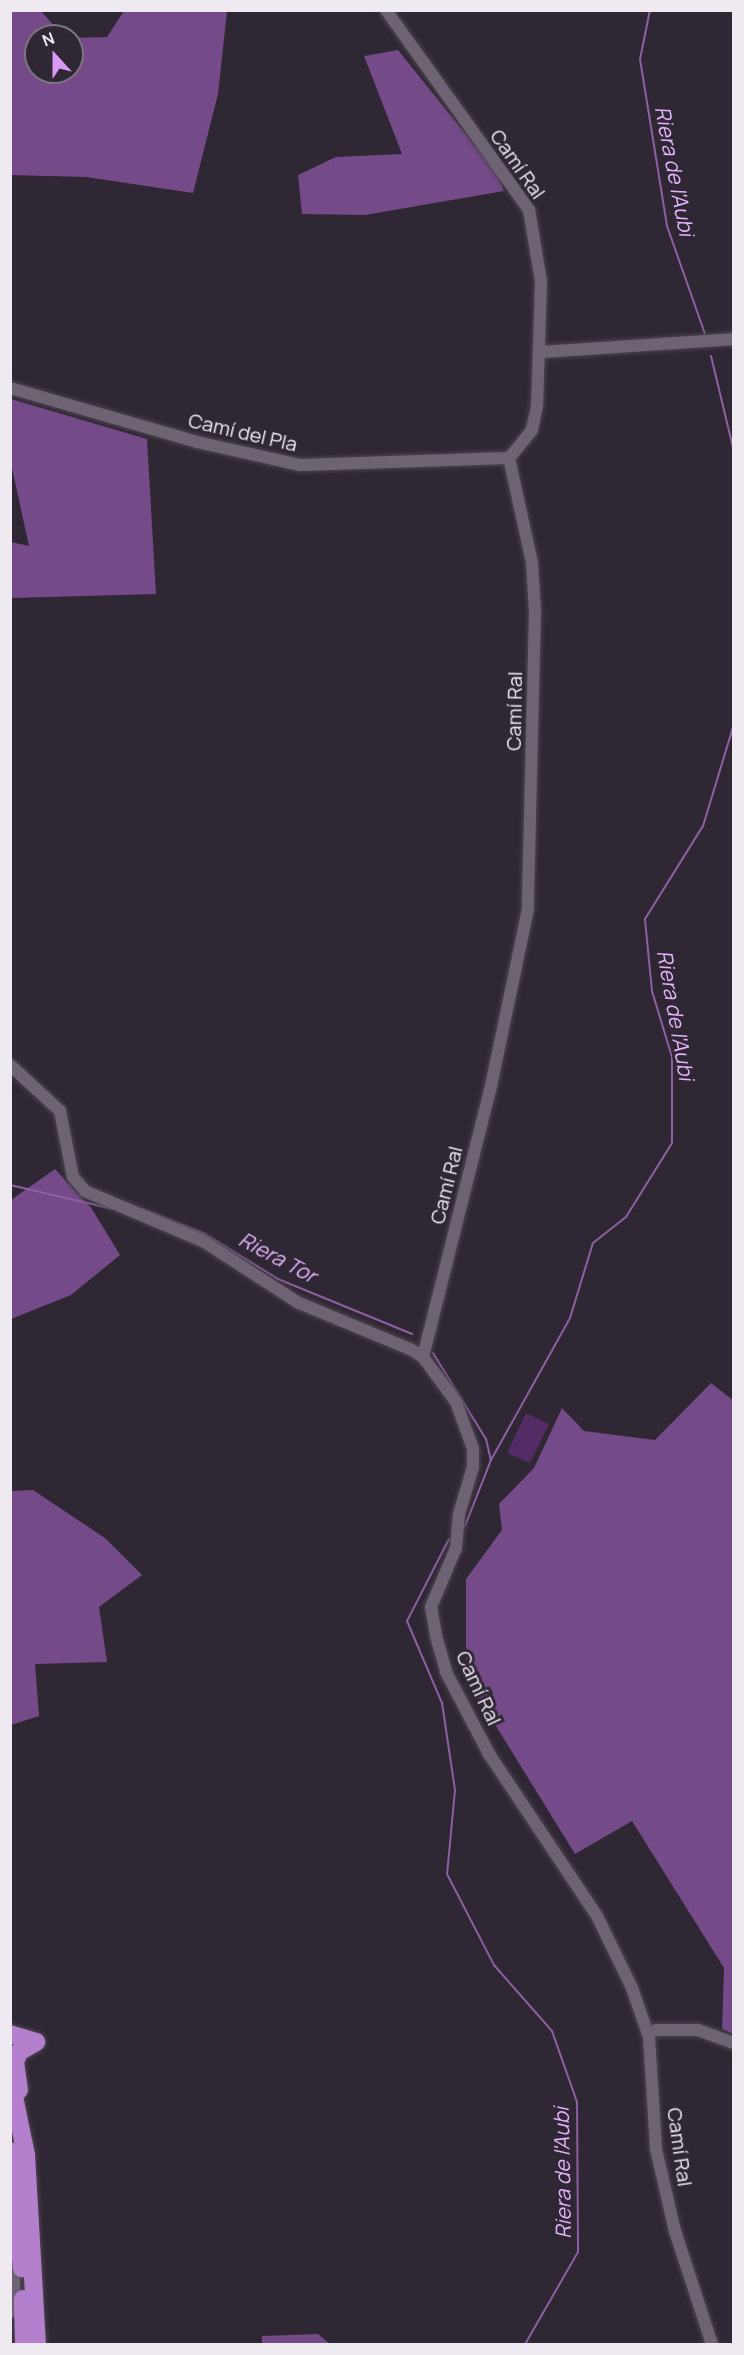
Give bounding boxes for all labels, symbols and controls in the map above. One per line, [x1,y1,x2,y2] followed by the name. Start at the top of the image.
[24,24,84,84] north arrow
[39,27,58,51] text: N
[650,104,700,238] water label: Riera de l'Aubi
[485,125,551,203] street label: Camí Ral
[186,408,300,456] street label: Camí del Pla
[501,671,527,751] street label: Camí Ral
[652,948,700,1082] water label: Riera de l'Aubi
[425,1144,467,1226] street label: Camí Ral
[235,1226,321,1288] water label: Riera Tor
[451,1647,507,1729] street label: Camí Ral
[663,2106,697,2188] street label: Camí Ral
[548,2107,576,2239] water label: Riera de l'Aubi

